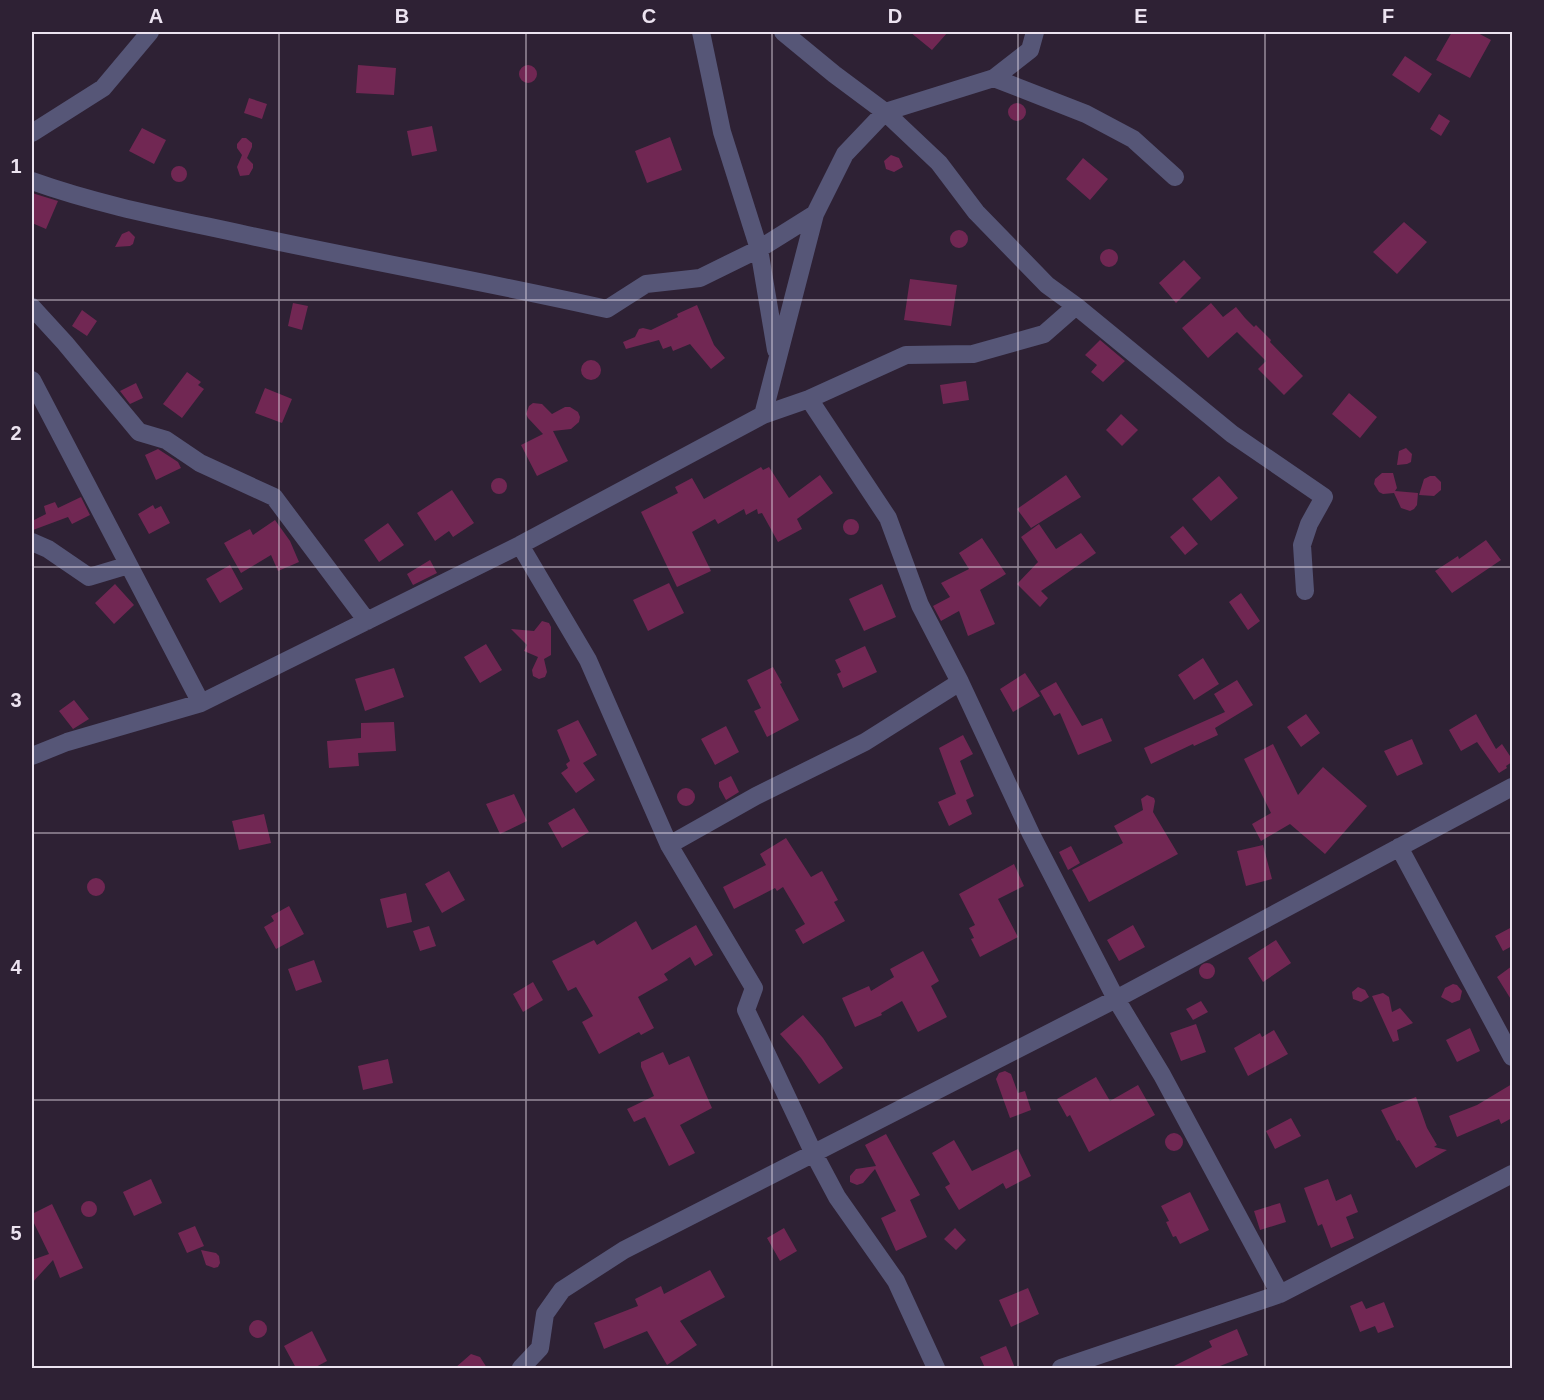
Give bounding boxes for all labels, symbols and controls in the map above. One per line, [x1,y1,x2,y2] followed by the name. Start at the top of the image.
[149,5,163,27] text: A
[395,5,409,27] text: B
[642,5,656,27] text: C
[888,5,902,27] text: D
[1134,5,1148,27] text: E
[1382,5,1394,27] text: F
[10,155,22,177] text: 1
[10,422,22,444] text: 2
[10,689,22,711] text: 3
[10,956,22,978] text: 4
[10,1222,22,1244] text: 5

